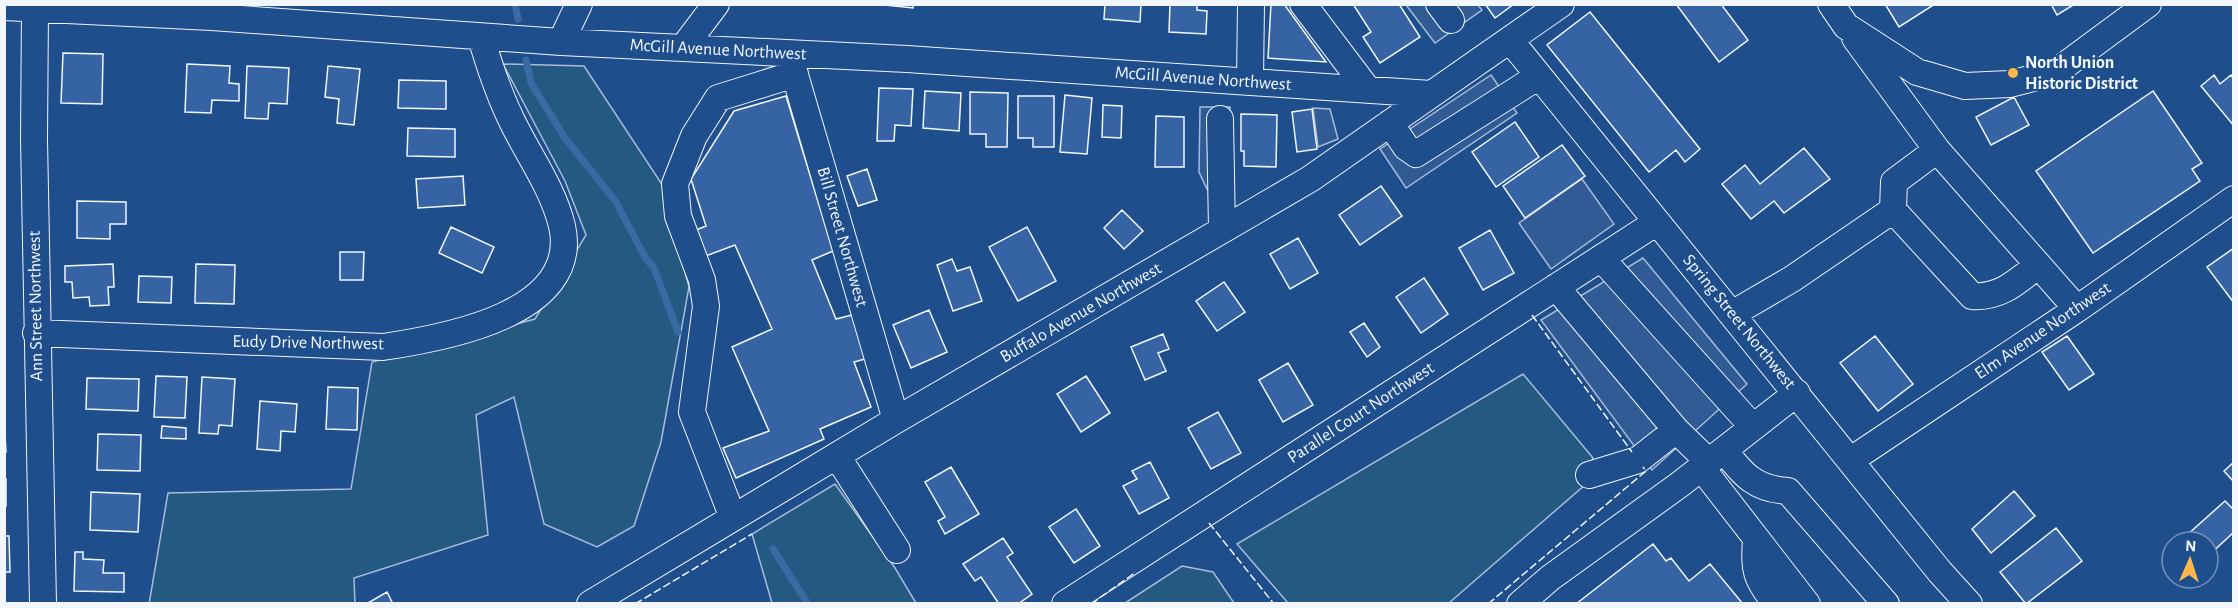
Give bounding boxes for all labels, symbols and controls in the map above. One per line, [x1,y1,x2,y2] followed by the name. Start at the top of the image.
[629,36,807,64] street label: McGill Avenue Northwest
[2025,54,2138,93] place label: North Union Historic District
[1114,64,1292,94] street label: McGill Avenue Northwest
[2006,66,2020,80] marker: North Union Historic District
[813,165,871,309] street label: Bill Street Northwest
[26,230,46,381] street label: Ann Street Northwest
[1679,251,1799,393] street label: Spring Street Northwest
[997,259,1165,367] street label: Buffalo Avenue Northwest
[1972,279,2114,383] street label: Elm Avenue Northwest
[232,333,384,353] street label: Eudy Drive Northwest
[1285,359,1438,467] street label: Parallel Court Northwest
[2160,530,2220,590] north arrow
[2185,538,2197,554] text: N

